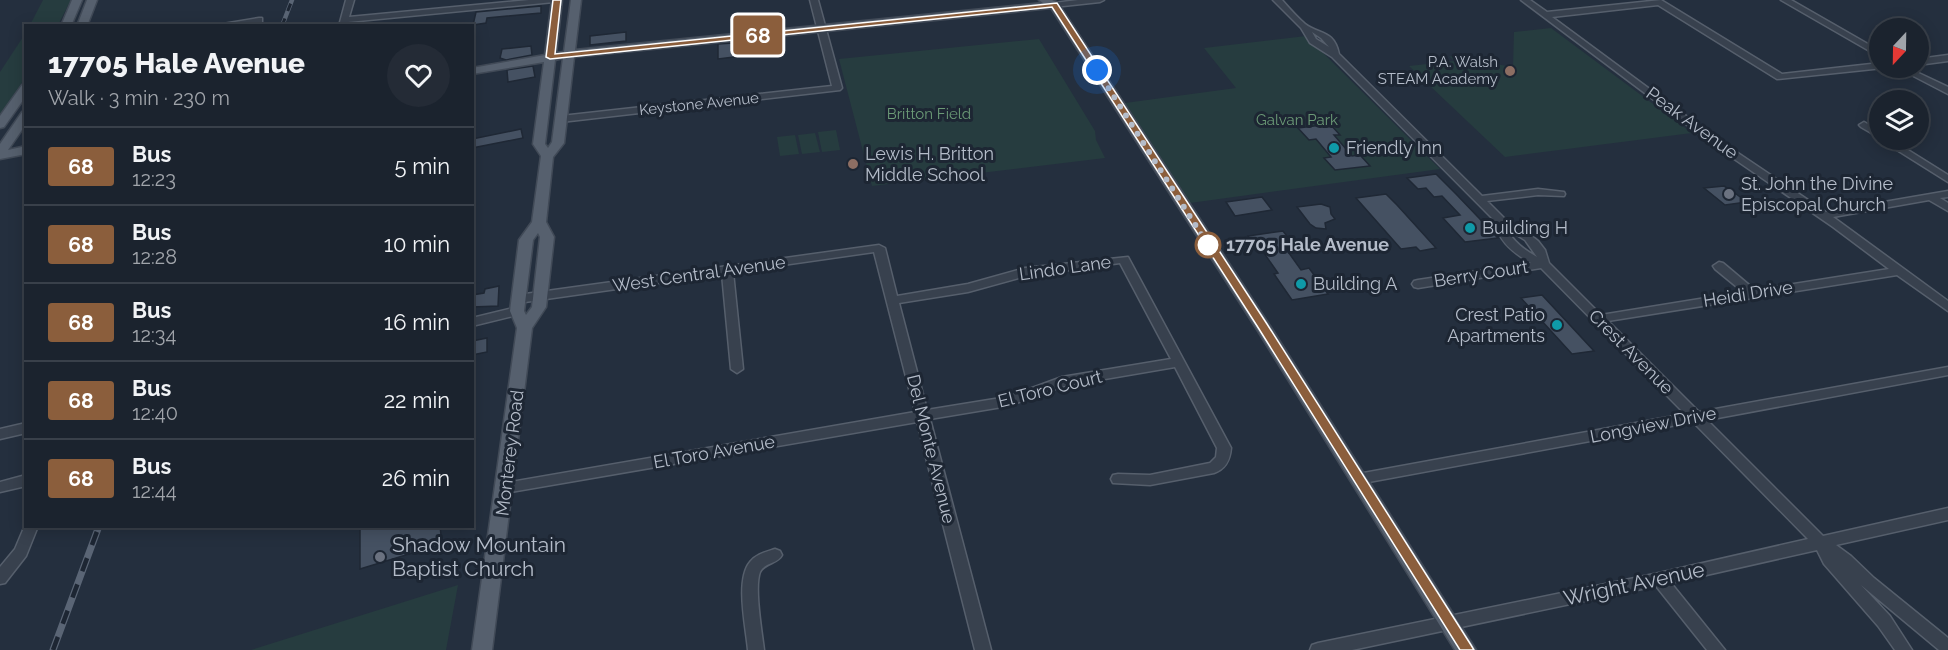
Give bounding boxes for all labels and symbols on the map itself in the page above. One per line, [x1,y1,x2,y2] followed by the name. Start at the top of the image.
[731,15,785,54] line badge: 68
[1869,18,1929,78] north arrow
[1378,53,1498,88] place label: P.A. Walsh STEAM Academy
[1082,55,1112,85] your location
[1503,64,1517,78] marker: P.A. Walsh STEAM Academy
[1642,82,1743,163] street label: Peak Avenue
[638,89,760,119] street label: Keystone Avenue
[887,105,971,123] park label: Britton Field
[1256,111,1338,129] park label: Galvan Park
[1346,137,1442,158] place label: Friendly Inn
[1327,141,1341,155] marker: Friendly Inn
[865,143,994,185] place label: Lewis H. Britton Middle School
[846,157,860,171] marker: Lewis H. Britton Middle School
[1741,173,1894,215] place label: St. John the Divine Episcopal Church
[1722,187,1736,201] marker: St. John the Divine Episcopal Church
[1482,217,1568,238] place label: Building H
[1463,221,1477,235] marker: Building H
[1195,232,1221,258] marker: 17705 Hale Avenue
[1226,234,1389,255] place label: 17705 Hale Avenue
[611,251,787,296] street label: West Central Avenue
[1018,251,1113,284] street label: Lindo Lane
[1432,256,1530,291] street label: Berry Court
[1313,273,1397,294] place label: Building A
[1702,276,1795,311] street label: Heidi Drive
[1294,277,1308,291] marker: Building A
[1447,304,1545,346] place label: Crest Patio Apartments
[1585,305,1678,399] street label: Crest Avenue
[1550,318,1564,332] marker: Crest Patio Apartments
[996,365,1104,412] street label: El Toro Court
[903,372,960,526] street label: Del Monte Avenue
[491,389,528,517] street label: Monterey Road
[1588,402,1718,447] street label: Longview Drive
[652,430,777,473] street label: El Toro Avenue
[392,532,566,581] place label: Shadow Mountain Baptist Church
[373,550,387,564] marker: Shadow Mountain Baptist Church
[1561,556,1707,611] street label: Wright Avenue

